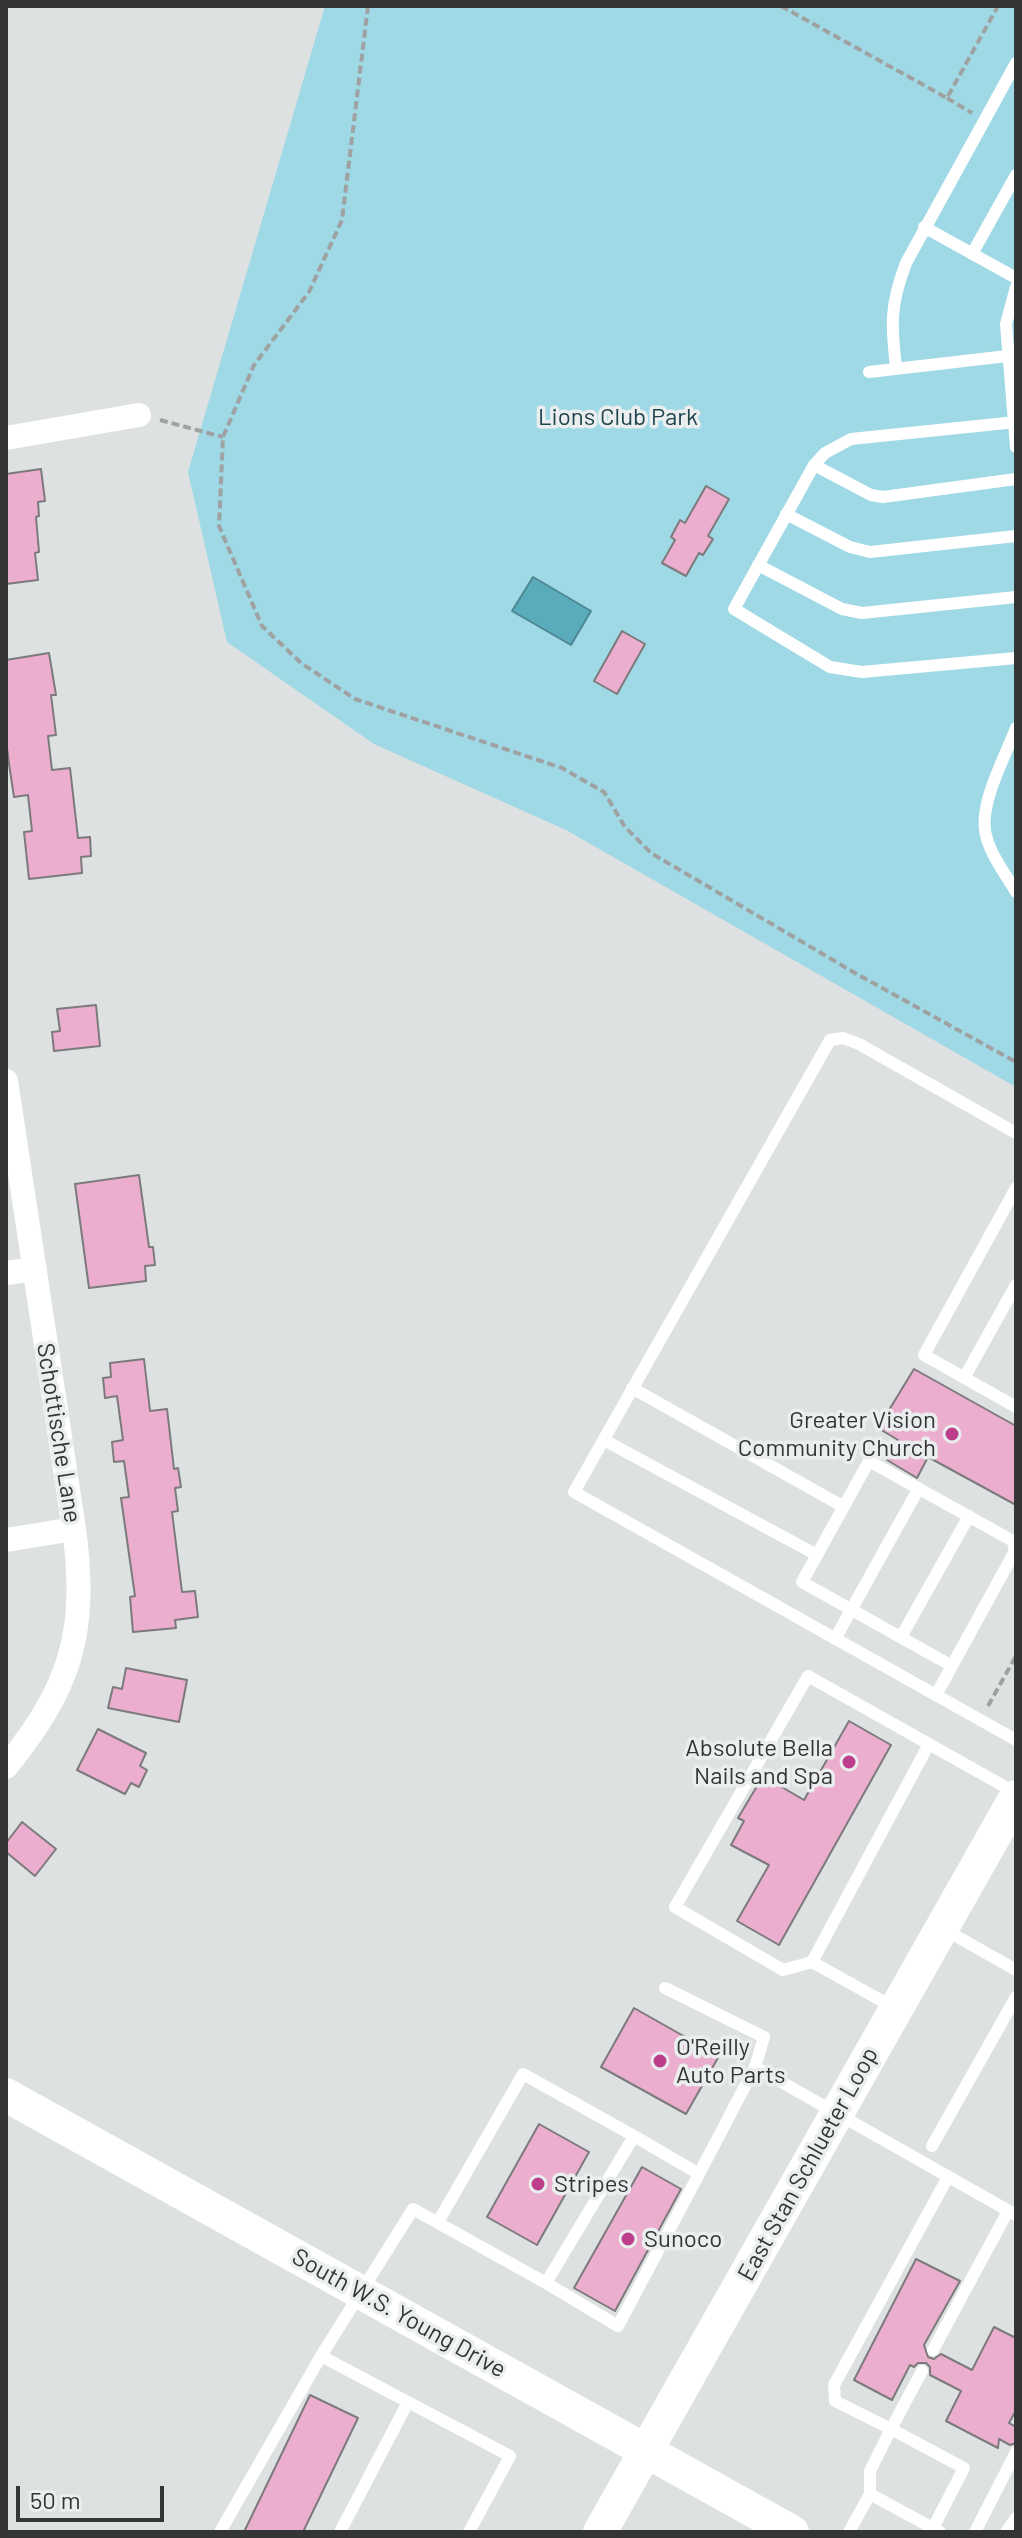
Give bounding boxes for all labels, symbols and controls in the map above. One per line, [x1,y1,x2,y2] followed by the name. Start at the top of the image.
[538,403,698,431] park label: Lions Club Park
[31,1341,87,1525] street label: Schottische Lane
[738,1406,936,1462] place label: Greater Vision Community Church
[943,1425,961,1443] marker: Greater Vision Community Church
[685,1734,833,1790] place label: Absolute Bella Nails and Spa
[840,1753,858,1771] marker: Absolute Bella Nails and Spa
[676,2033,785,2089] place label: O'Reilly Auto Parts
[732,2042,884,2286] street label: East Stan Schlueter Loop
[651,2052,669,2070] marker: O'Reilly Auto Parts
[554,2170,629,2198] place label: Stripes
[529,2175,547,2193] marker: Stripes
[644,2225,722,2253] place label: Sunoco
[619,2230,637,2248] marker: Sunoco
[287,2242,511,2384] street label: South W.S. Young Drive
[20,2470,168,2520] scale bar
[30,2485,81,2514] text: 50 m

